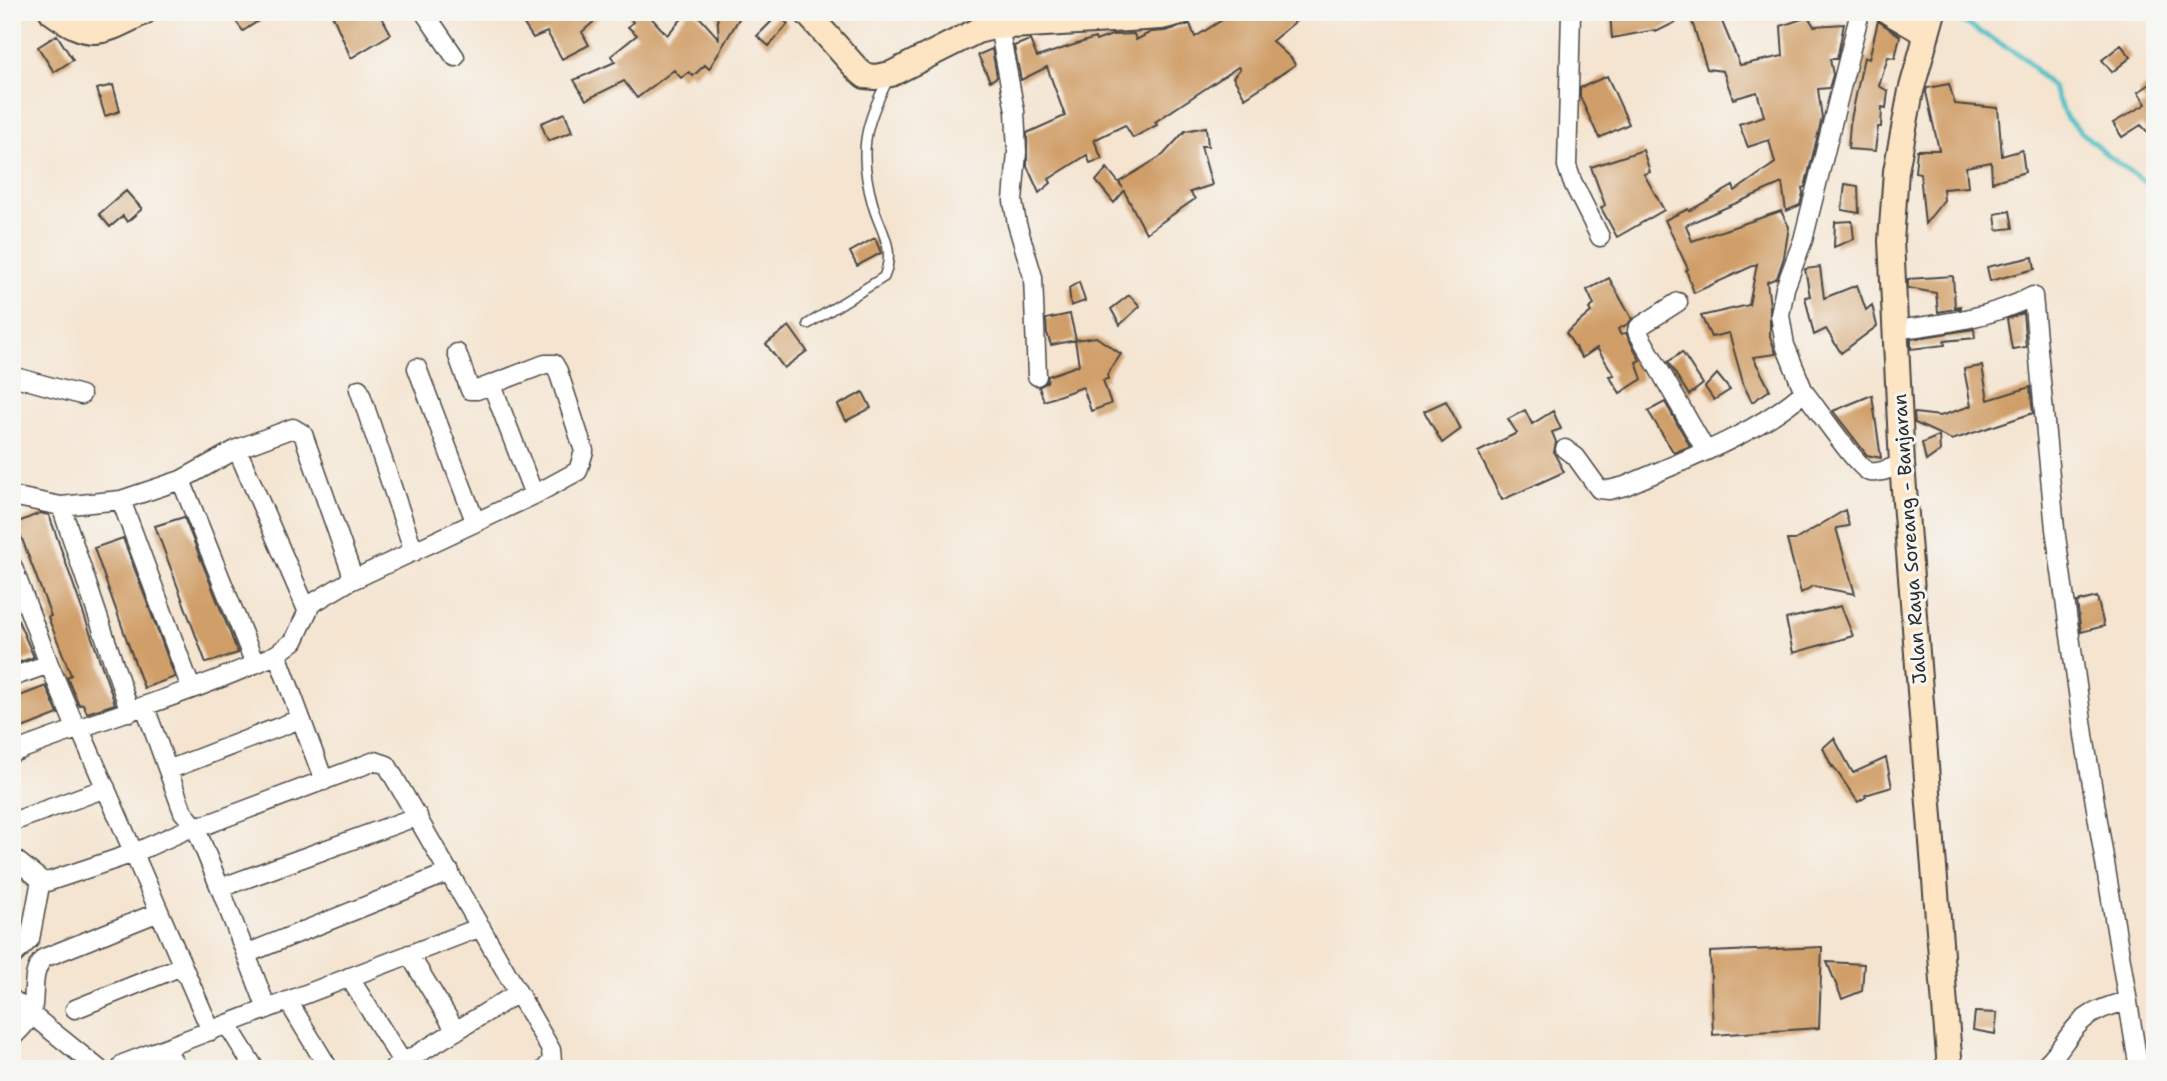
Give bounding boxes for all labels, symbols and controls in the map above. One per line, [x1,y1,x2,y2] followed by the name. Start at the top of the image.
[1887,393,1932,685] street label: Jalan Raya Soreang - Banjaran

